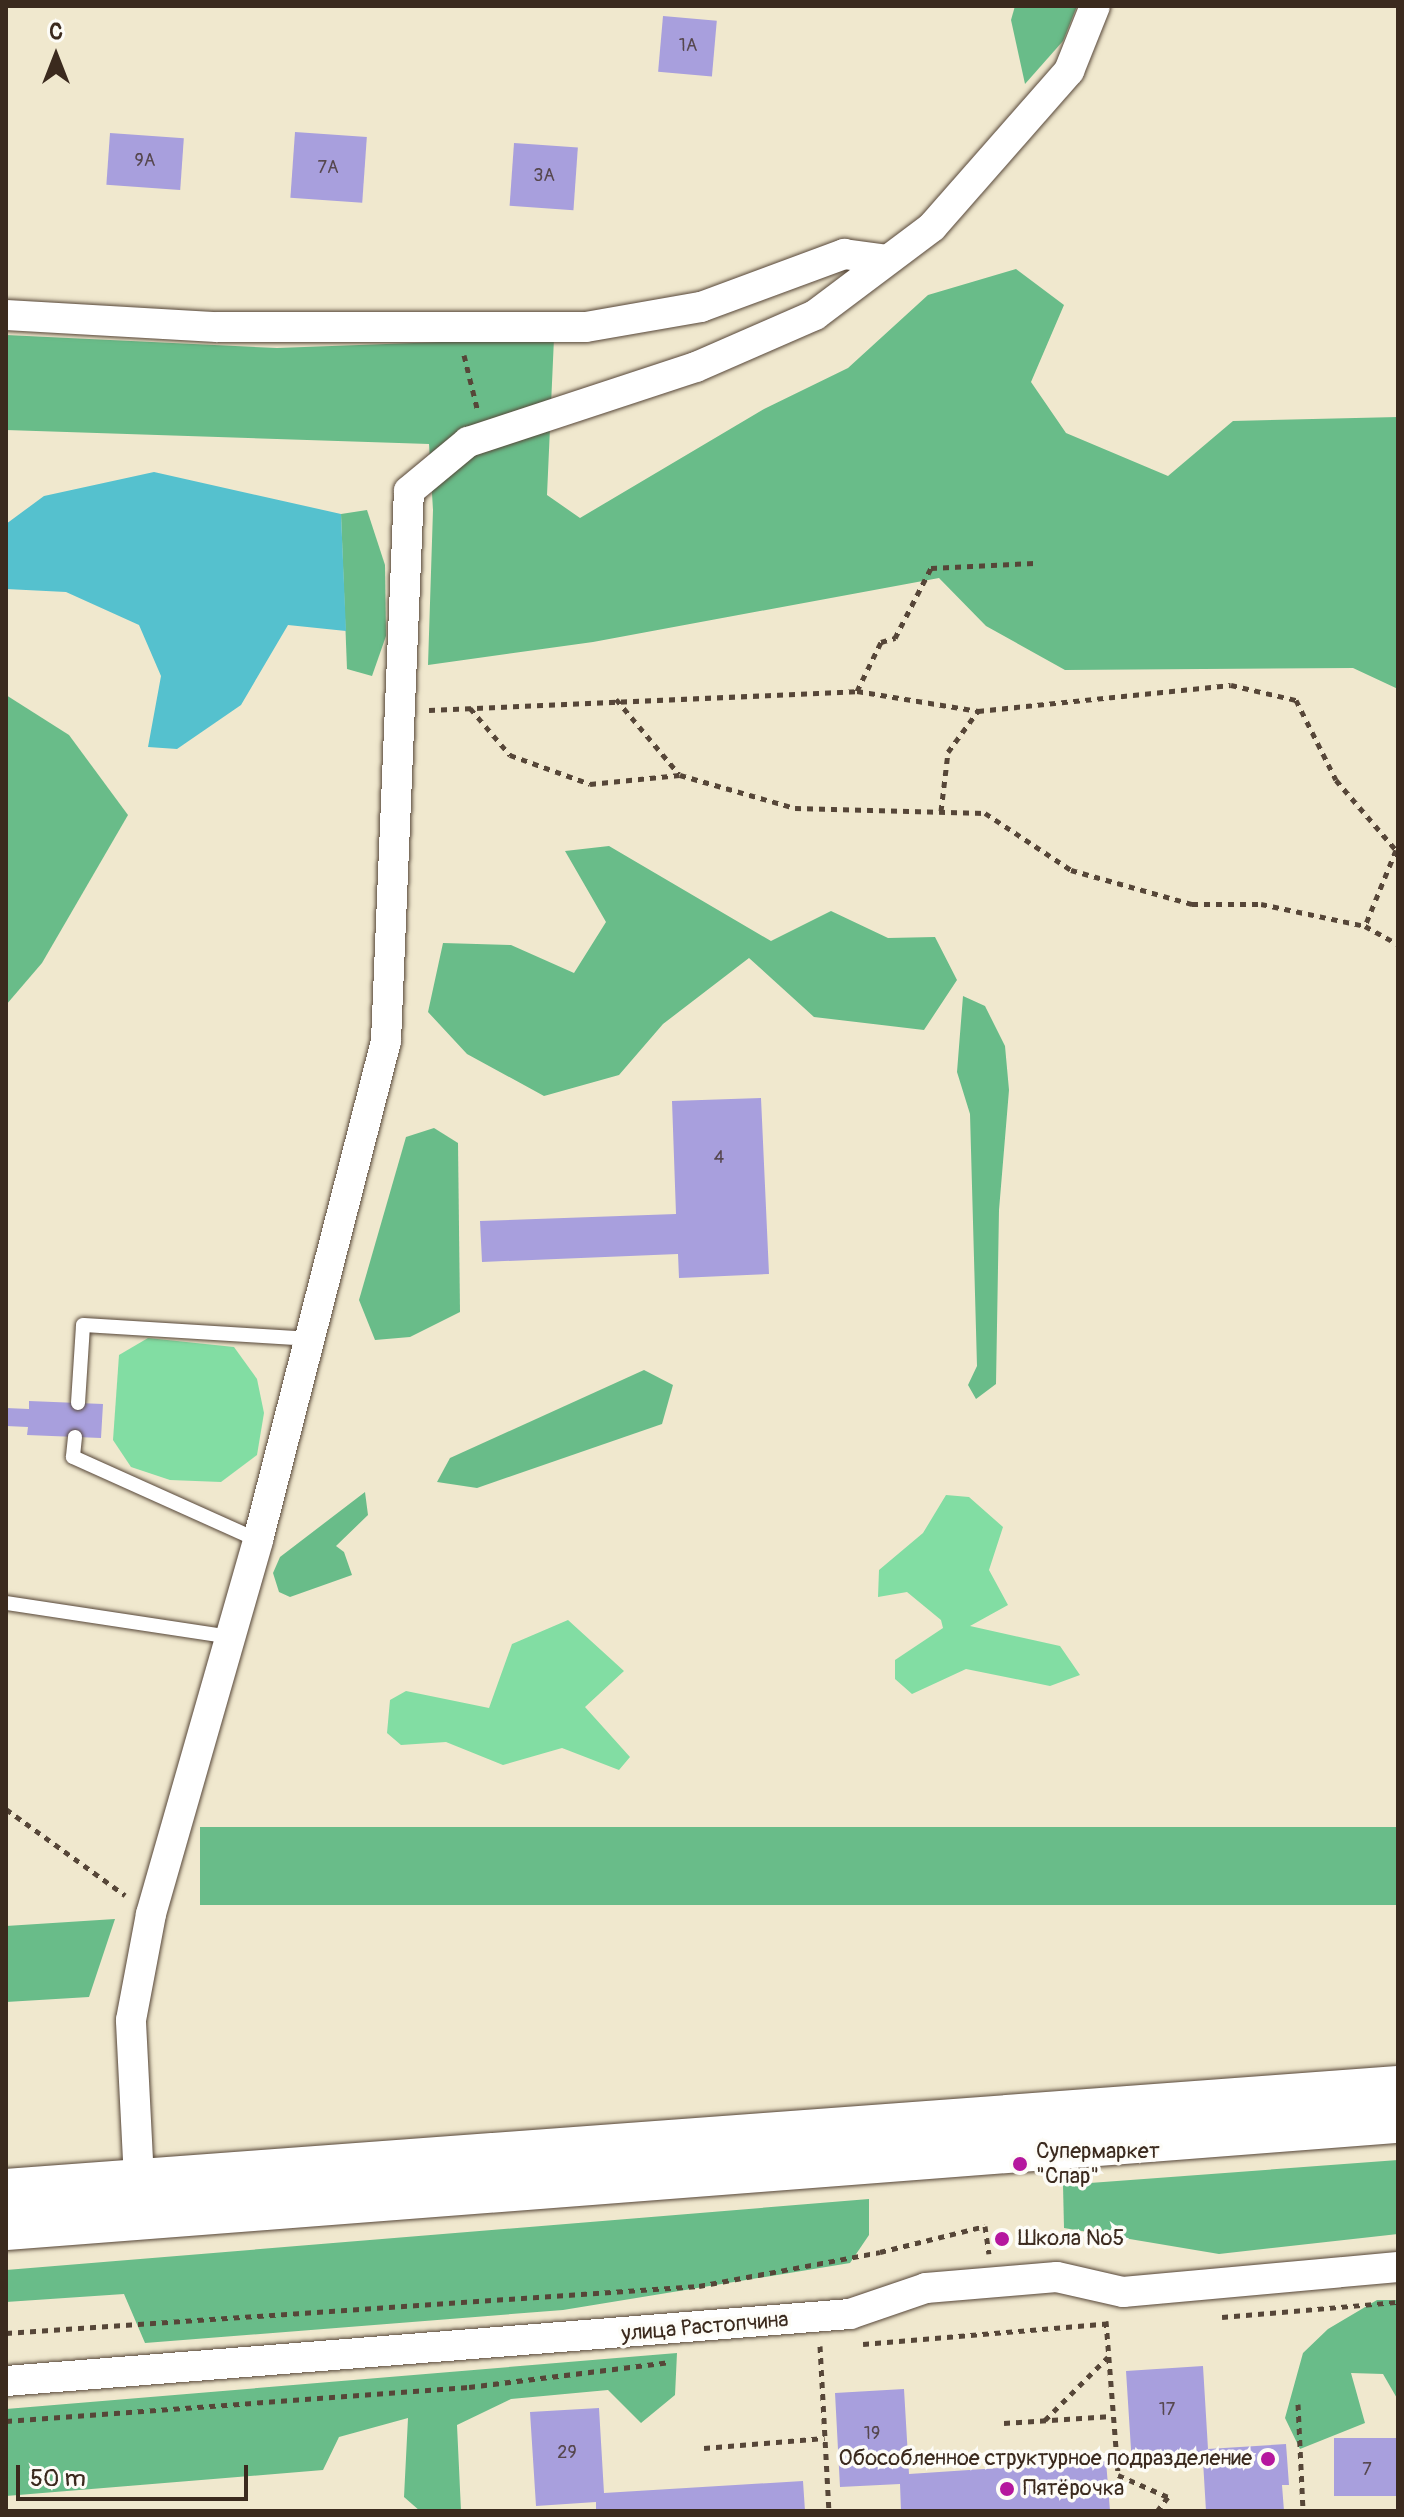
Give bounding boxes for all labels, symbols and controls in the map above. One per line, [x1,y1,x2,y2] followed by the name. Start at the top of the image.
[16,16,96,96] north arrow
[49,18,63,46] text: С
[679,35,697,57] house number: 1А
[135,150,155,172] house number: 9А
[317,157,339,179] house number: 7А
[533,165,555,187] house number: 3А
[714,1147,724,1169] house number: 4
[1036,2138,1160,2190] place label: Супермаркет "Спар"
[1011,2155,1029,2173] marker: Супермаркет "Спар"
[1018,2226,1124,2252] place label: Школа №5
[993,2230,1011,2248] marker: Школа №5
[620,2307,790,2347] street label: улица Растопчина
[1159,2399,1175,2421] house number: 17
[864,2423,880,2445] house number: 19
[557,2442,577,2464] house number: 29
[839,2446,1252,2472] place label: Обособленное структурное подразделение
[20,2449,252,2499] scale bar
[1259,2450,1277,2468] marker: Обособленное структурное подразделение
[1362,2459,1372,2481] house number: 7
[30,2464,86,2493] text: 50 m
[1023,2476,1124,2502] place label: Пятёрочка
[998,2480,1016,2498] marker: Пятёрочка

